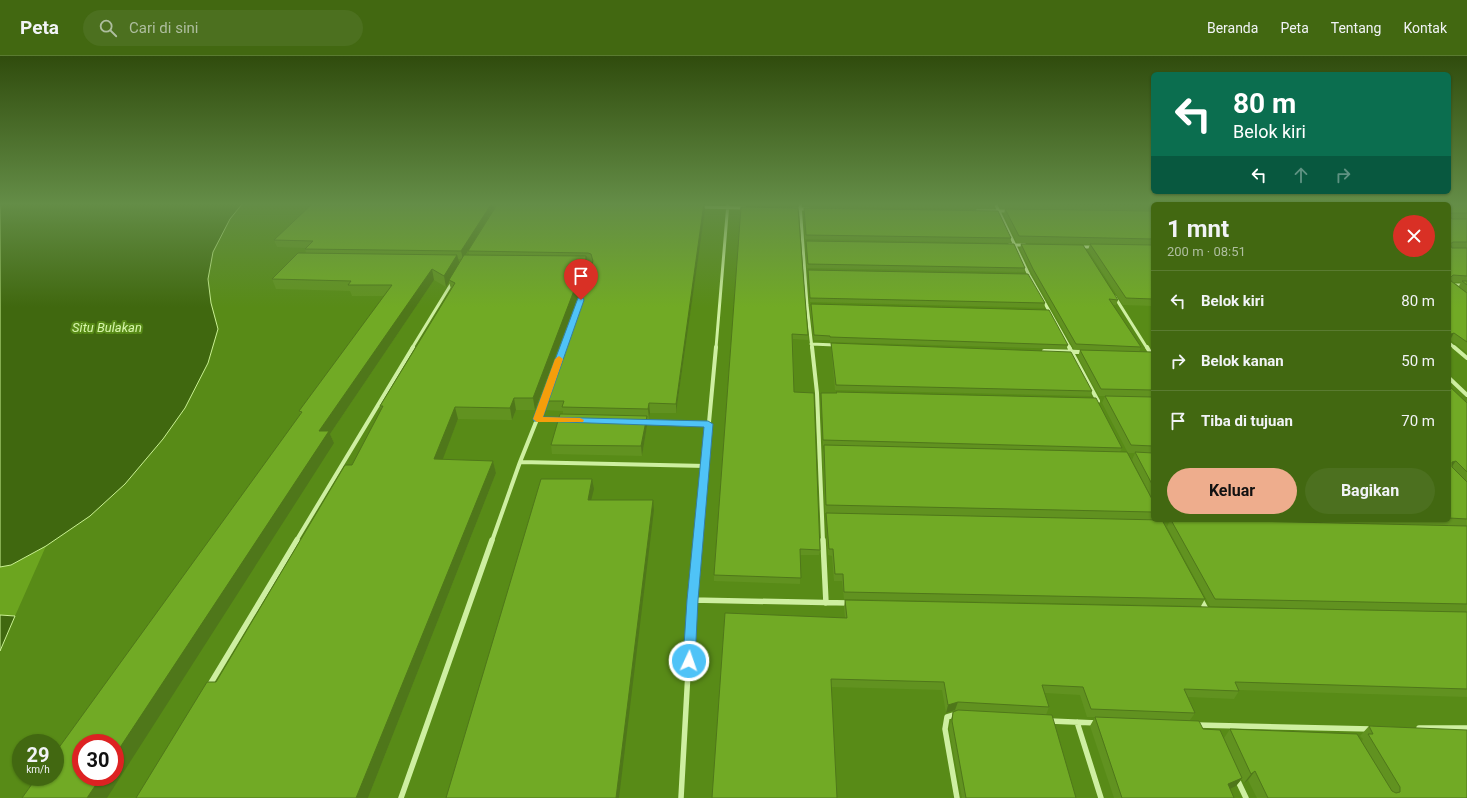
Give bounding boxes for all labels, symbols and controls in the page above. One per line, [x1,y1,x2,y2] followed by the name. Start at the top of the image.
[83,10,363,46] search box
[20,16,59,39] text: Peta
[97,17,119,39] icon: search
[129,19,199,37] text: Cari di sini
[1207,20,1258,36] text: Beranda
[1280,20,1309,36] text: Peta
[1331,20,1381,36] text: Tentang
[1403,20,1447,36] text: Kontak
[1233,87,1296,120] text: 80 m
[1167,88,1219,140] icon: left
[1233,121,1306,142] text: Belok kiri
[1248,164,1270,186] icon: left
[1290,164,1312,186] icon: ahead
[1332,164,1354,186] icon: right
[1167,215,1229,243] text: 1 mnt
[1393,215,1435,257] button: close
[1167,244,1246,259] text: 200 m · 08:51
[564,259,598,300] pin
[570,265,592,287] icon: arrive
[1167,290,1189,312] icon: left
[1201,292,1264,310] text: Belok kiri
[1401,292,1435,310] text: 80 m
[72,320,142,335] water label: Situ Bulakan
[1167,350,1189,372] icon: right
[1201,352,1284,370] text: Belok kanan
[1401,352,1435,370] text: 50 m
[1167,410,1189,432] icon: arrive
[1201,412,1293,430] text: Tiba di tujuan
[1401,412,1435,430] text: 70 m
[1167,468,1297,514] button: Keluar
[1305,468,1435,514] button: Bagikan
[668,640,710,682] position arrow
[72,734,124,786] speed limit sign: 30
[27,743,49,767] text: 29
[26,764,50,775] text: km/h

